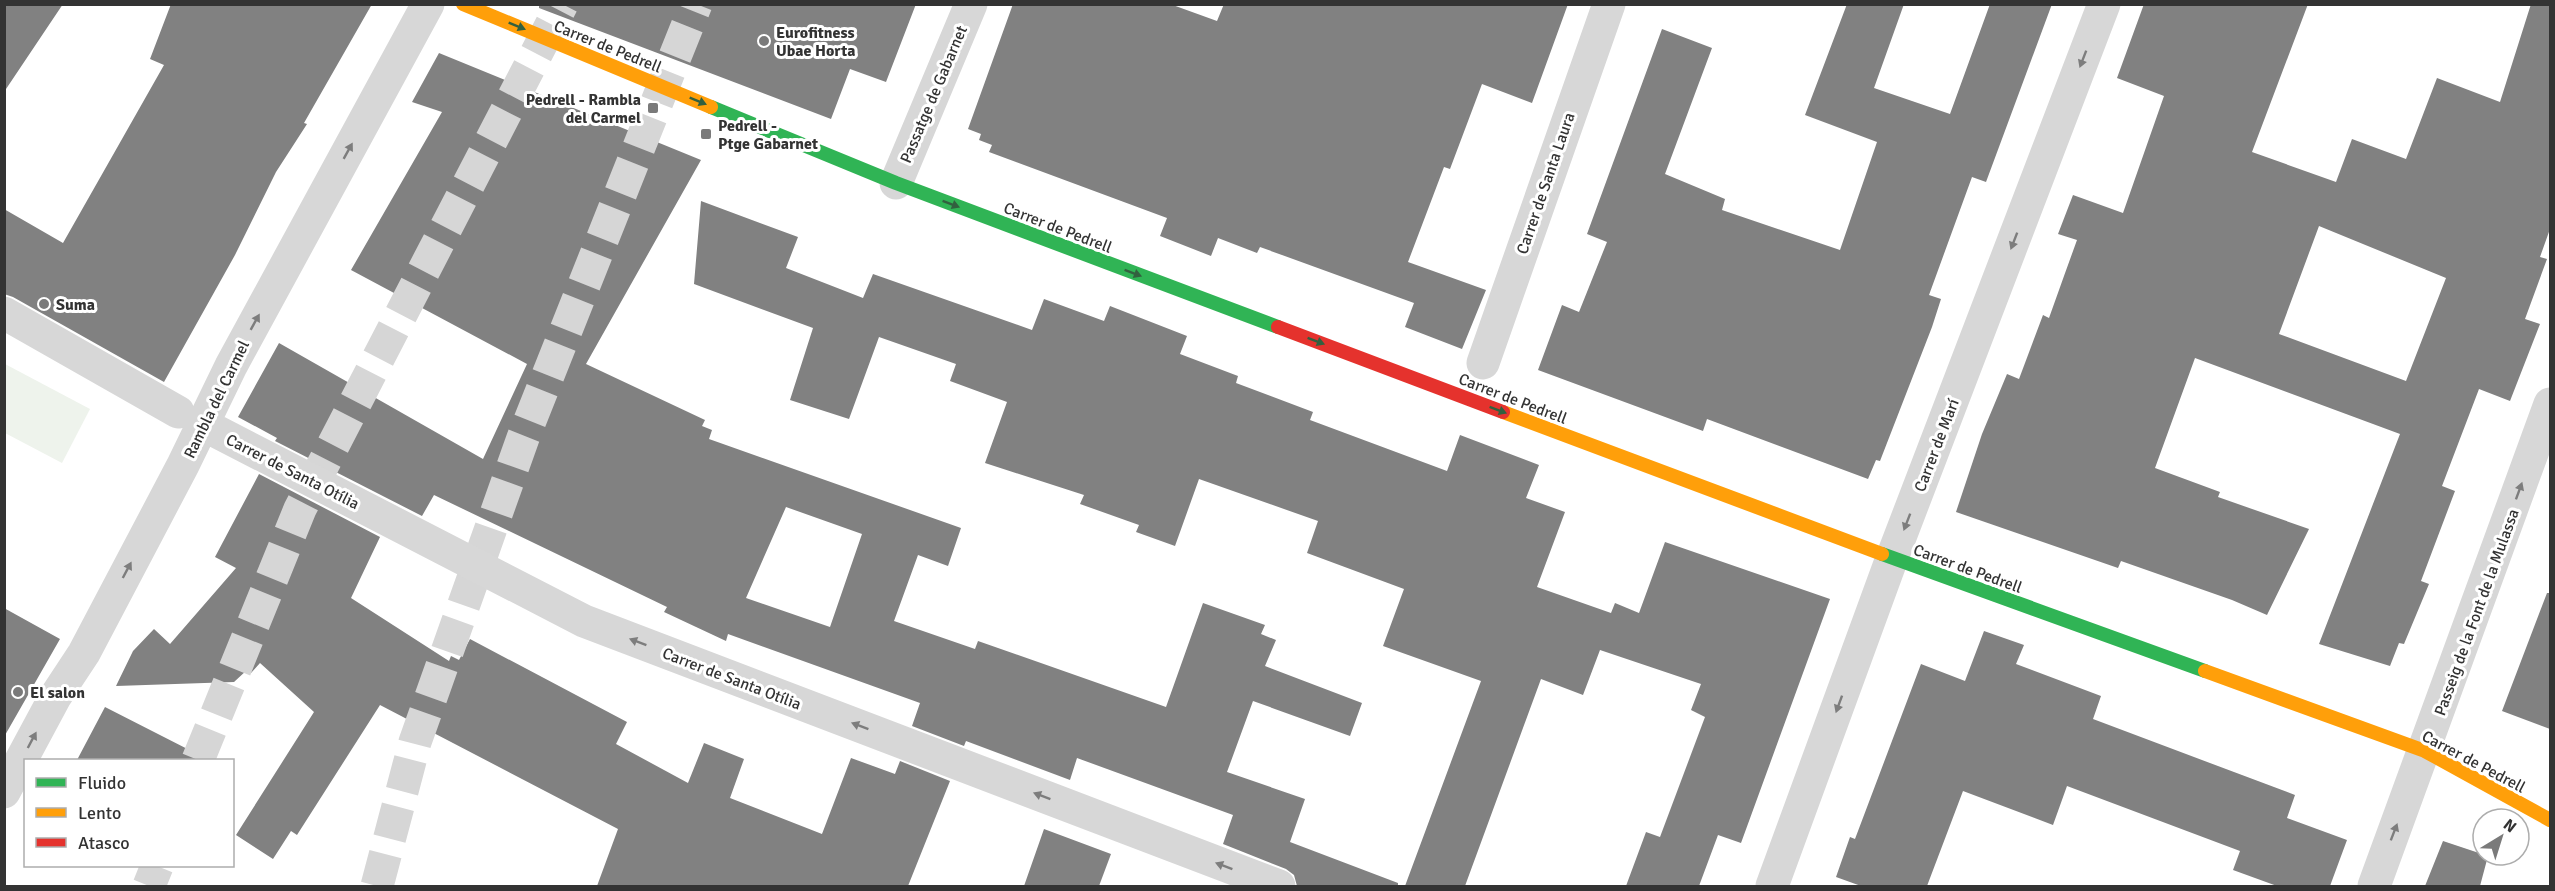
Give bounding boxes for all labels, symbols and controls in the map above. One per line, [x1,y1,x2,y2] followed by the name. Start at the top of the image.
[551,16,665,78] street label: Carrer de Pedrell
[509,21,527,31] one-way arrow
[896,22,972,166] street label: Passatge de Gabarnet
[776,23,855,61] place label: Eurofitness Ubae Horta
[757,34,771,48] marker: Eurofitness Ubae Horta
[2078,50,2087,68] one-way arrow
[526,90,641,128] place label: Pedrell - Rambla del Carmel
[689,97,707,106] one-way arrow
[646,101,660,115] marker: Pedrell - Rambla del Carmel
[1512,110,1580,257] street label: Carrer de Santa Laura
[718,116,818,154] place label: Pedrell - Ptge Gabarnet
[699,127,713,141] marker: Pedrell - Ptge Gabarnet
[343,142,353,159] one-way arrow
[1001,198,1115,258] street label: Carrer de Pedrell
[942,199,960,209] one-way arrow
[2008,233,2018,251] one-way arrow
[1124,268,1142,278] one-way arrow
[56,295,95,315] place label: Suma
[37,297,51,311] marker: Suma
[250,314,260,331] one-way arrow
[180,337,254,462] street label: Rambla del Carmel
[1307,337,1325,347] one-way arrow
[1456,369,1570,429] street label: Carrer de Pedrell
[1910,395,1964,495] street label: Carrer de Marí
[1489,406,1507,415] one-way arrow
[222,430,363,514] street label: Carrer de Santa Otília
[2515,482,2525,500] one-way arrow
[2430,506,2524,718] street label: Passeig de la Font de la Mulassa
[1901,513,1911,531] one-way arrow
[1910,540,2025,598] street label: Carrer de Pedrell
[122,562,132,579] one-way arrow
[629,637,647,646] one-way arrow
[659,643,804,715] street label: Carrer de Santa Otília
[30,683,85,703] place label: El salon
[11,685,25,699] marker: El salon
[1834,696,1844,714] one-way arrow
[850,721,868,731] one-way arrow
[2418,726,2529,798] street label: Carrer de Pedrell
[27,732,37,749] one-way arrow
[24,759,234,867] legend
[78,772,126,794] text: Fluido
[1033,791,1051,800] one-way arrow
[78,802,121,824] text: Lento
[2471,807,2531,867] north arrow
[2499,815,2520,837] text: N
[2390,823,2400,841] one-way arrow
[78,832,130,854] text: Atasco
[1215,860,1233,870] one-way arrow

